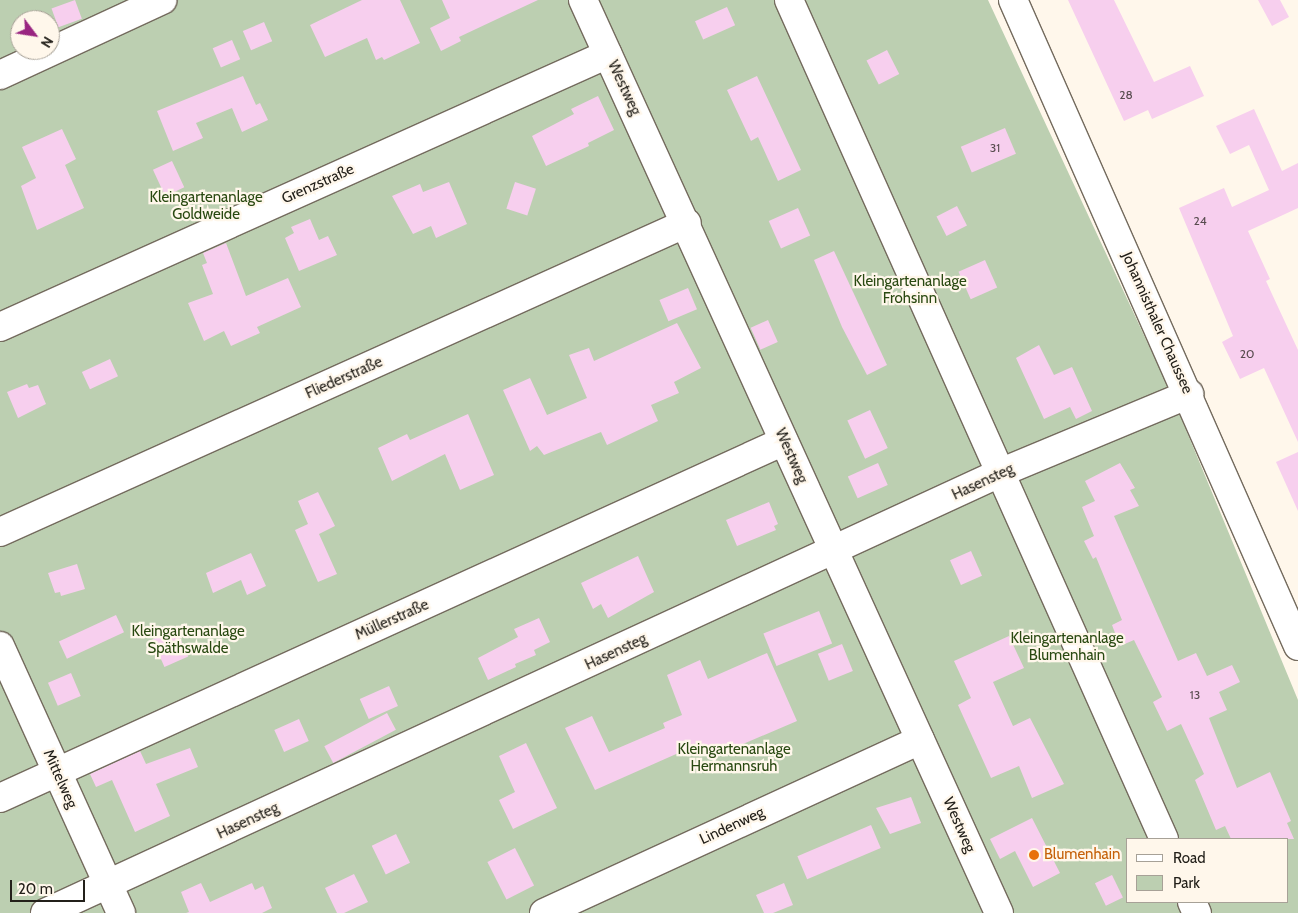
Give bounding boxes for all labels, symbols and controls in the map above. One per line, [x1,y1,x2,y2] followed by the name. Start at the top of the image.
[10,10,60,60] north arrow
[37,33,57,51] text: N
[603,58,645,118] street label: Westweg
[1119,88,1133,102] house number: 28
[990,141,1000,155] house number: 31
[279,160,357,208] street label: Grenzstraße
[149,188,263,223] park label: Kleingartenanlage Goldweide
[1193,214,1207,228] house number: 24
[1118,249,1196,397] street label: Johannisthaler Chaussee
[853,272,967,307] park label: Kleingartenanlage Frohsinn
[1240,347,1254,361] house number: 20
[303,353,385,403] street label: Fliederstraße
[771,426,811,486] street label: Westweg
[949,460,1017,504] street label: Hasensteg
[352,596,432,644] street label: Müllerstraße
[131,622,245,657] park label: Kleingartenanlage Späthswalde
[1010,629,1124,664] park label: Kleingartenanlage Blumenhain
[582,630,650,674] street label: Hasensteg
[1190,688,1200,702] house number: 13
[677,740,791,775] park label: Kleingartenanlage Hermannsruh
[39,747,81,811] street label: Mittelweg
[939,795,979,855] street label: Westweg
[214,799,282,843] street label: Hasensteg
[697,803,767,849] street label: Lindenweg
[1126,838,1288,903] legend
[1044,846,1120,864] place label: Blumenhain
[1028,849,1040,861] marker: Blumenhain
[1173,849,1206,867] text: Road
[12,870,88,902] scale bar
[1173,874,1200,892] text: Park
[18,880,53,898] text: 20 m

